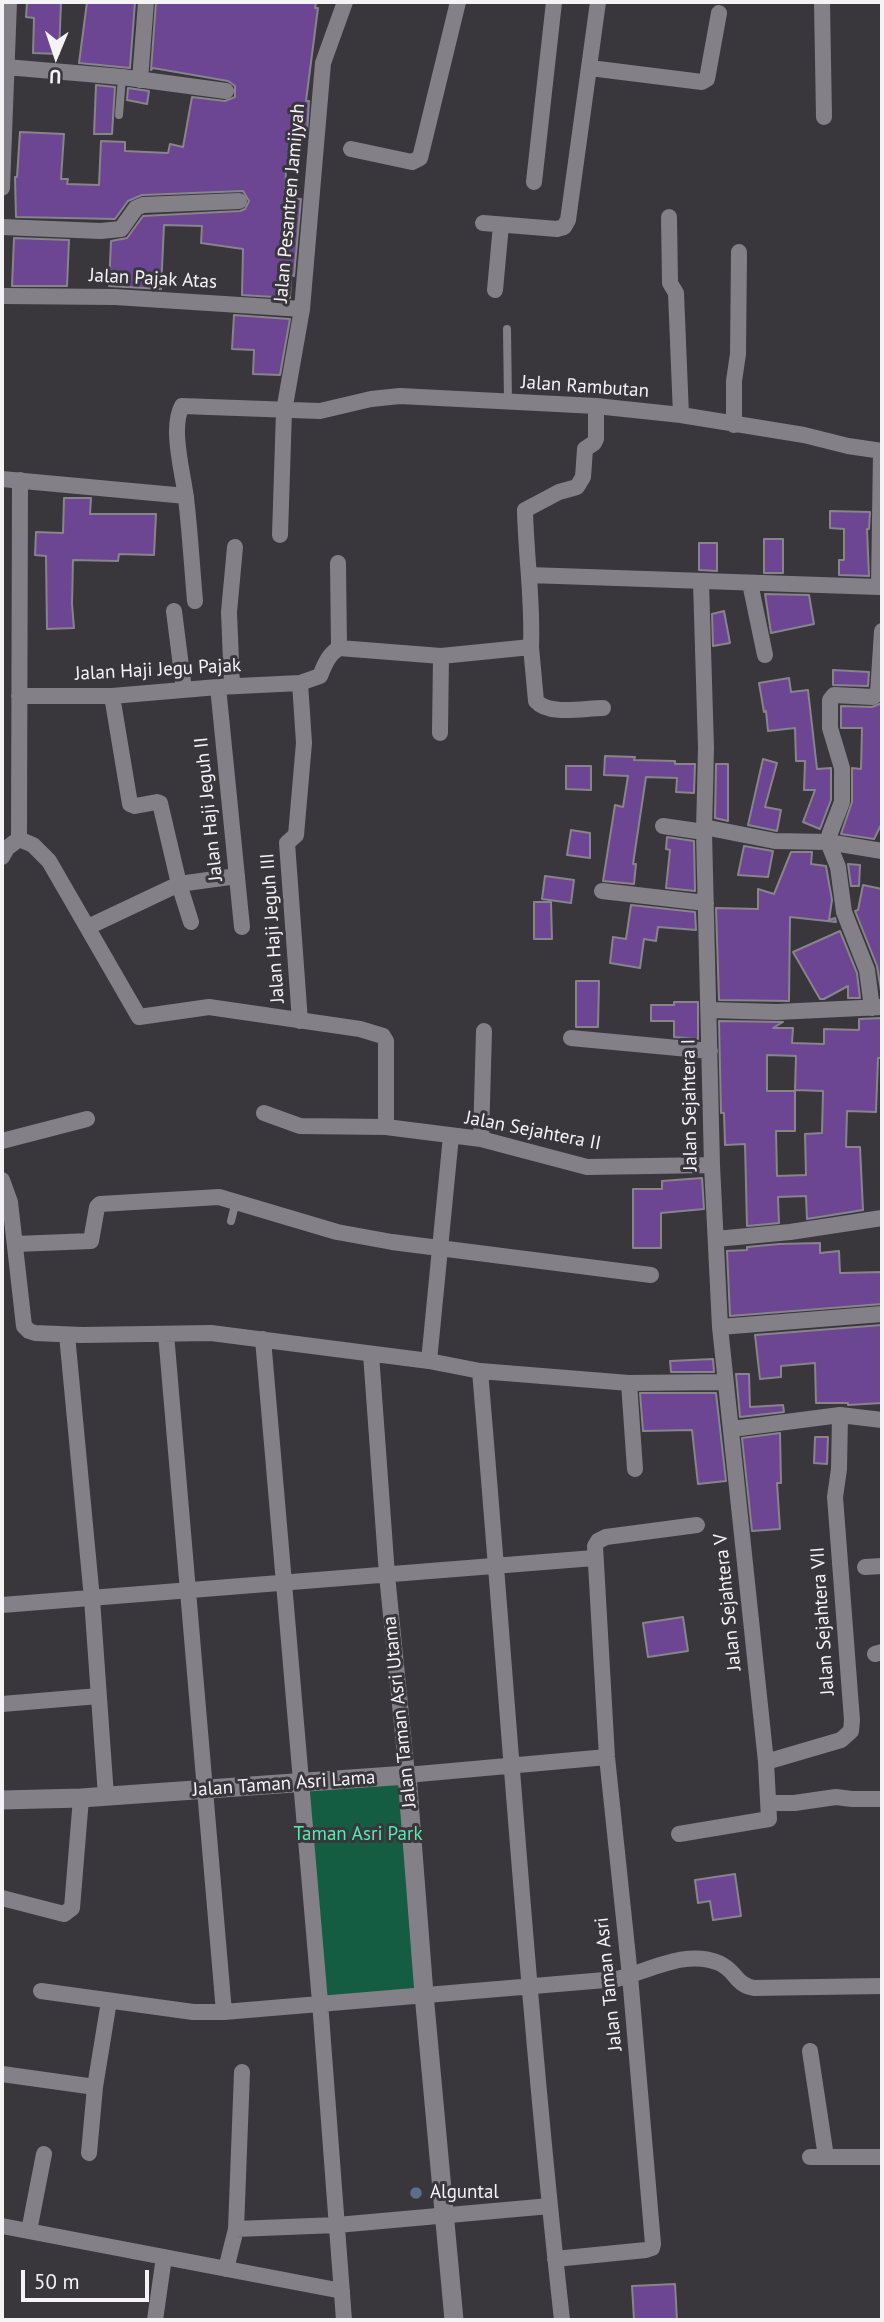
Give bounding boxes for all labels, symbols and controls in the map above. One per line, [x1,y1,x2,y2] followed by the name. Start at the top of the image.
[21,21,91,91] north arrow
[49,65,62,89] text: U
[270,102,310,304] street label: Jalan Pesantren Jamijyah
[88,264,218,294] street label: Jalan Pajak Atas
[520,371,650,403] street label: Jalan Rambutan
[74,654,242,686] street label: Jalan Haji Jegu Pajak
[190,736,228,882] street label: Jalan Haji Jeguh II
[256,852,290,1004] street label: Jalan Haji Jeguh III
[677,1039,703,1171] street label: Jalan Sejahtera I
[463,1107,603,1155] street label: Jalan Sejahtera II
[709,1532,747,1672] street label: Jalan Sejahtera V
[806,1546,840,1696] street label: Jalan Sejahtera VII
[379,1615,421,1809] street label: Jalan Taman Asri Utama
[192,1766,376,1802] street label: Jalan Taman Asri Lama
[294,1824,422,1846] park label: Taman Asri Park
[591,1916,627,2052] street label: Jalan Taman Asri
[430,2182,499,2204] place label: Alguntal
[408,2185,424,2201] marker: Alguntal
[24,2256,152,2300] scale bar
[34,2268,80,2295] text: 50 m

